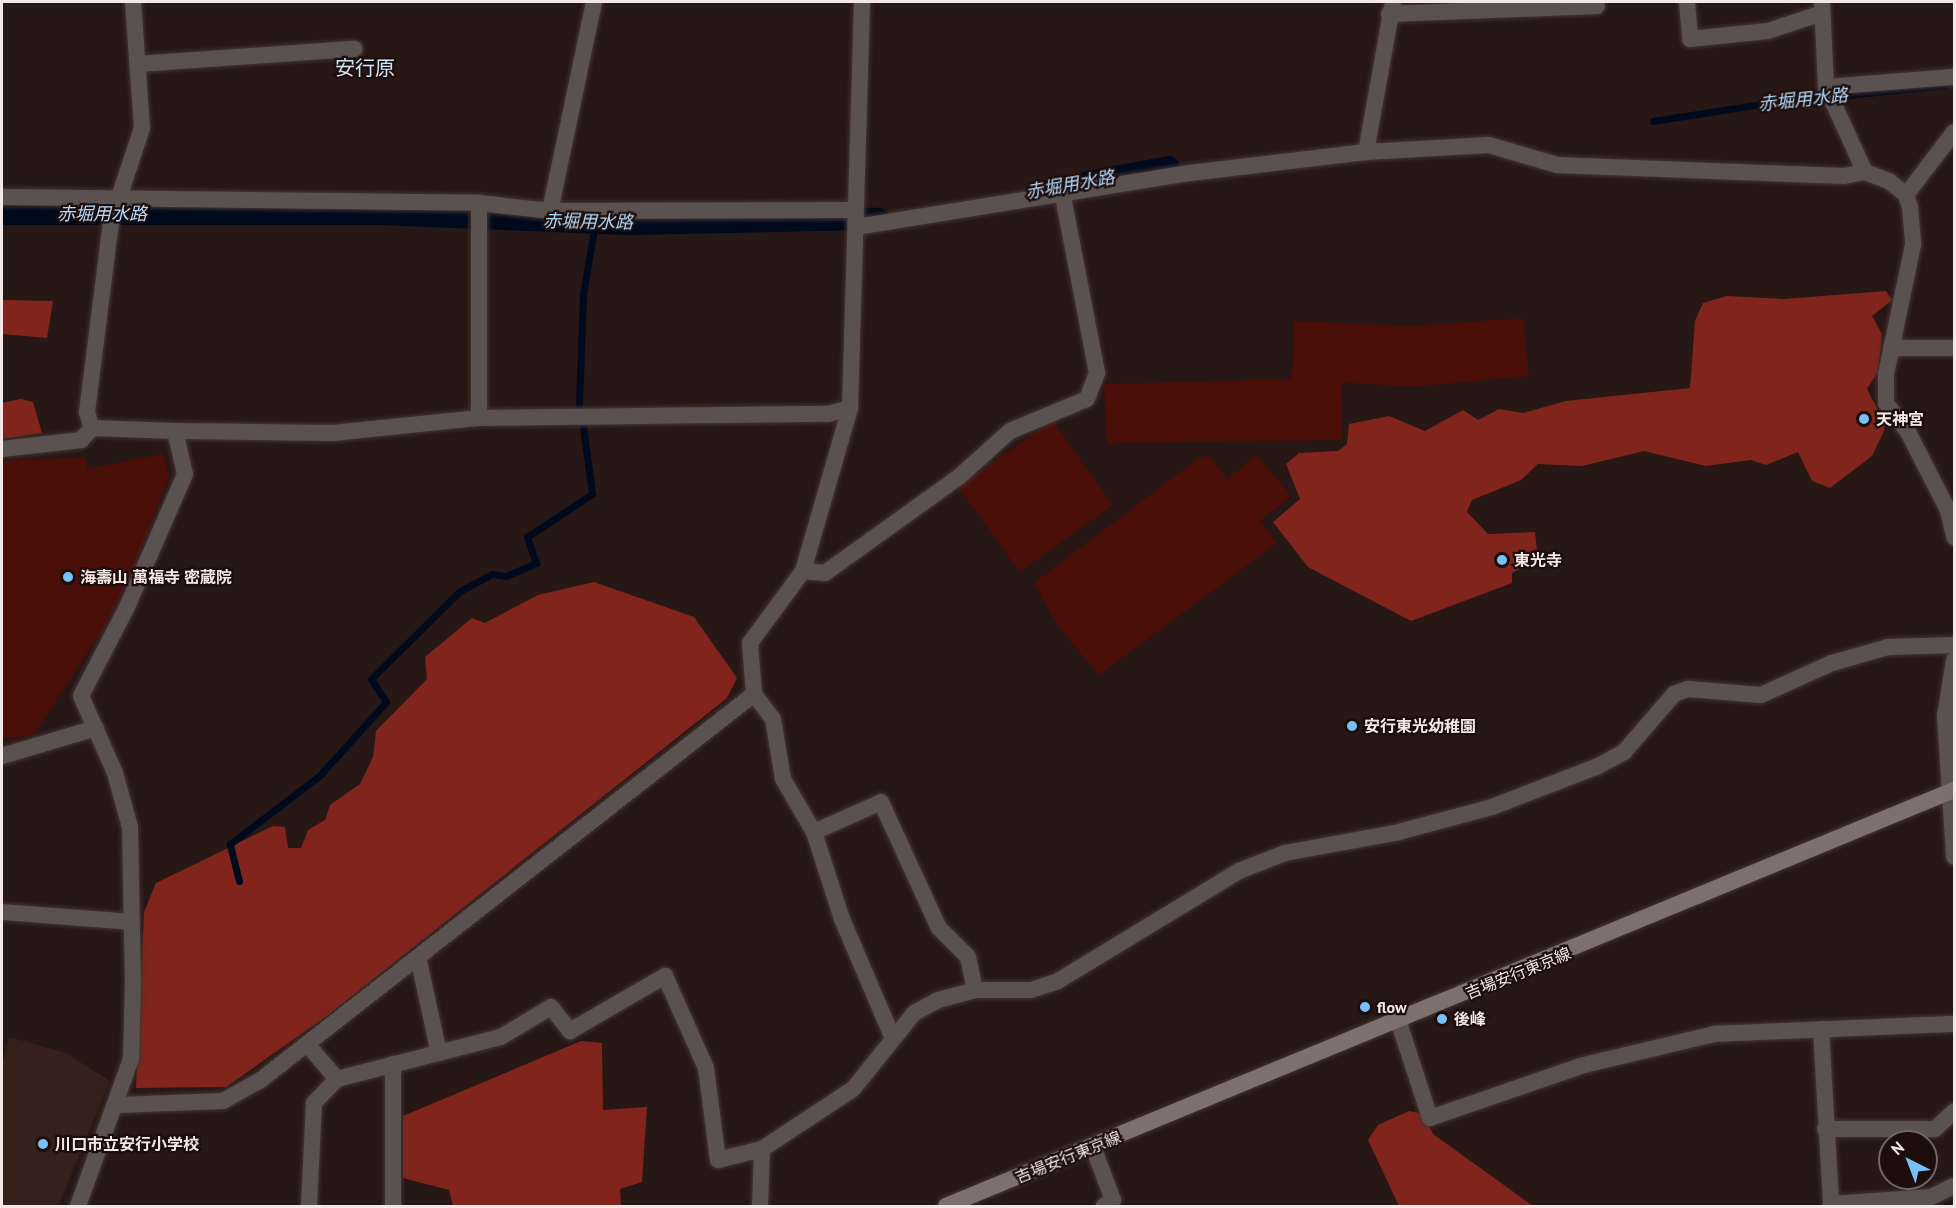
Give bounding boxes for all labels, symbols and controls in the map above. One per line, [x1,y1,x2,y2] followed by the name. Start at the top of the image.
[335,56,395,80] district label: 安行原
[1757,85,1849,115] water label: 赤堀用水路
[1024,167,1116,203] water label: 赤堀用水路
[57,203,147,225] water label: 赤堀用水路
[543,210,633,234] water label: 赤堀用水路
[1876,409,1924,429] place label: 天神宮
[1857,412,1871,426] marker: 天神宮
[1514,550,1562,570] place label: 東光寺
[1495,553,1509,567] marker: 東光寺
[80,567,232,587] place label: 海壽山 萬福寺 密蔵院
[61,570,75,584] marker: 海壽山 萬福寺 密蔵院
[1364,716,1476,736] place label: 安行東光幼稚園
[1345,719,1359,733] marker: 安行東光幼稚園
[1462,943,1574,1003] street label: 吉場安行東京線
[1377,997,1406,1017] place label: flow
[1358,1000,1372,1014] marker: flow
[1454,1009,1486,1029] place label: 後峰
[1435,1012,1449,1026] marker: 後峰
[1012,1127,1124,1187] street label: 吉場安行東京線
[1878,1130,1938,1190] north arrow
[55,1134,199,1154] place label: 川口市立安行小学校
[36,1137,50,1151] marker: 川口市立安行小学校
[1887,1137,1908,1159] text: N

